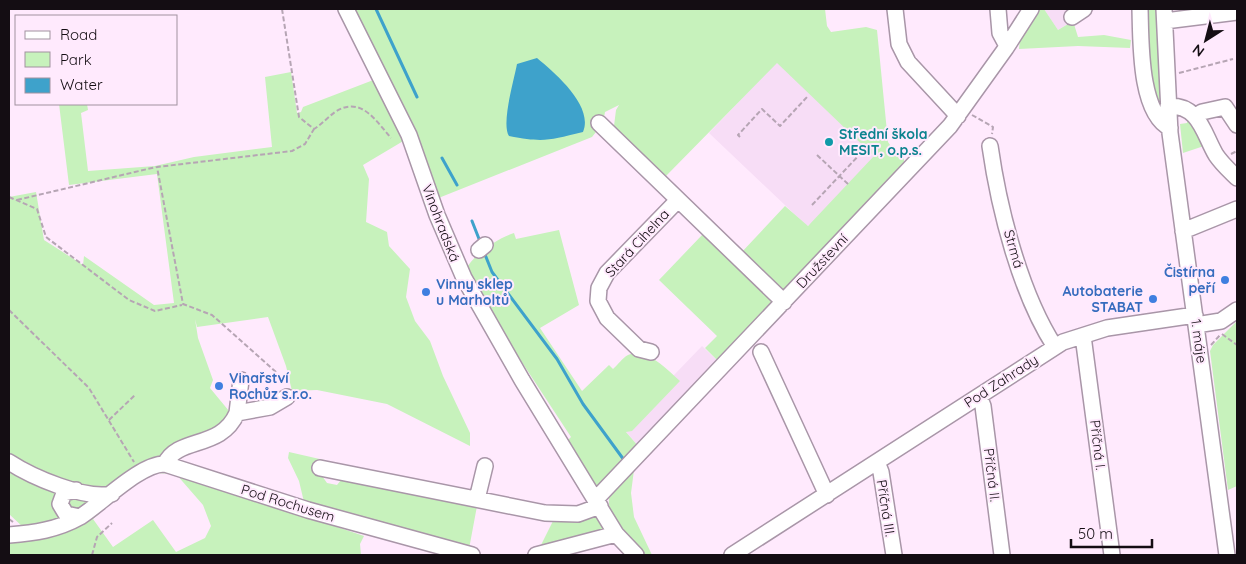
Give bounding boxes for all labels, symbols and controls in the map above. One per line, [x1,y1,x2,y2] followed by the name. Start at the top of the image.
[15,15,178,105] legend
[1181,15,1231,65] north arrow
[60,25,97,44] text: Road
[1189,40,1208,61] text: N
[60,50,92,69] text: Park
[60,75,103,94] text: Water
[839,125,928,159] place label: Střední škola MESIT, o.p.s.
[823,136,835,148] marker: Střední škola MESIT, o.p.s.
[418,182,464,264] street label: Vinohradská
[601,205,673,281] street label: Stará Cihelna
[1000,228,1028,270] street label: Strmá
[792,230,852,292] street label: Družstevní
[1164,263,1216,297] place label: Čistírna peří
[1219,274,1231,286] marker: Čistírna peří
[436,275,513,309] place label: Vinny sklep u Marholtů
[1062,282,1143,316] place label: Autobaterie STABAT
[420,286,432,298] marker: Vinny sklep u Marholtů
[1147,293,1159,305] marker: Autobaterie STABAT
[1187,318,1211,364] street label: 1. máje
[961,350,1041,412] street label: Pod Zahrady
[229,369,312,403] place label: Vinařství Rochůz s.r.o.
[213,380,225,392] marker: Vinařství Rochůz s.r.o.
[1086,419,1110,471] street label: Příčná I.
[980,447,1004,503] street label: Příčná II.
[873,478,899,538] street label: Příčná III.
[239,480,337,526] street label: Pod Rochusem
[1071,516,1152,548] scale bar
[1078,524,1113,543] text: 50 m

